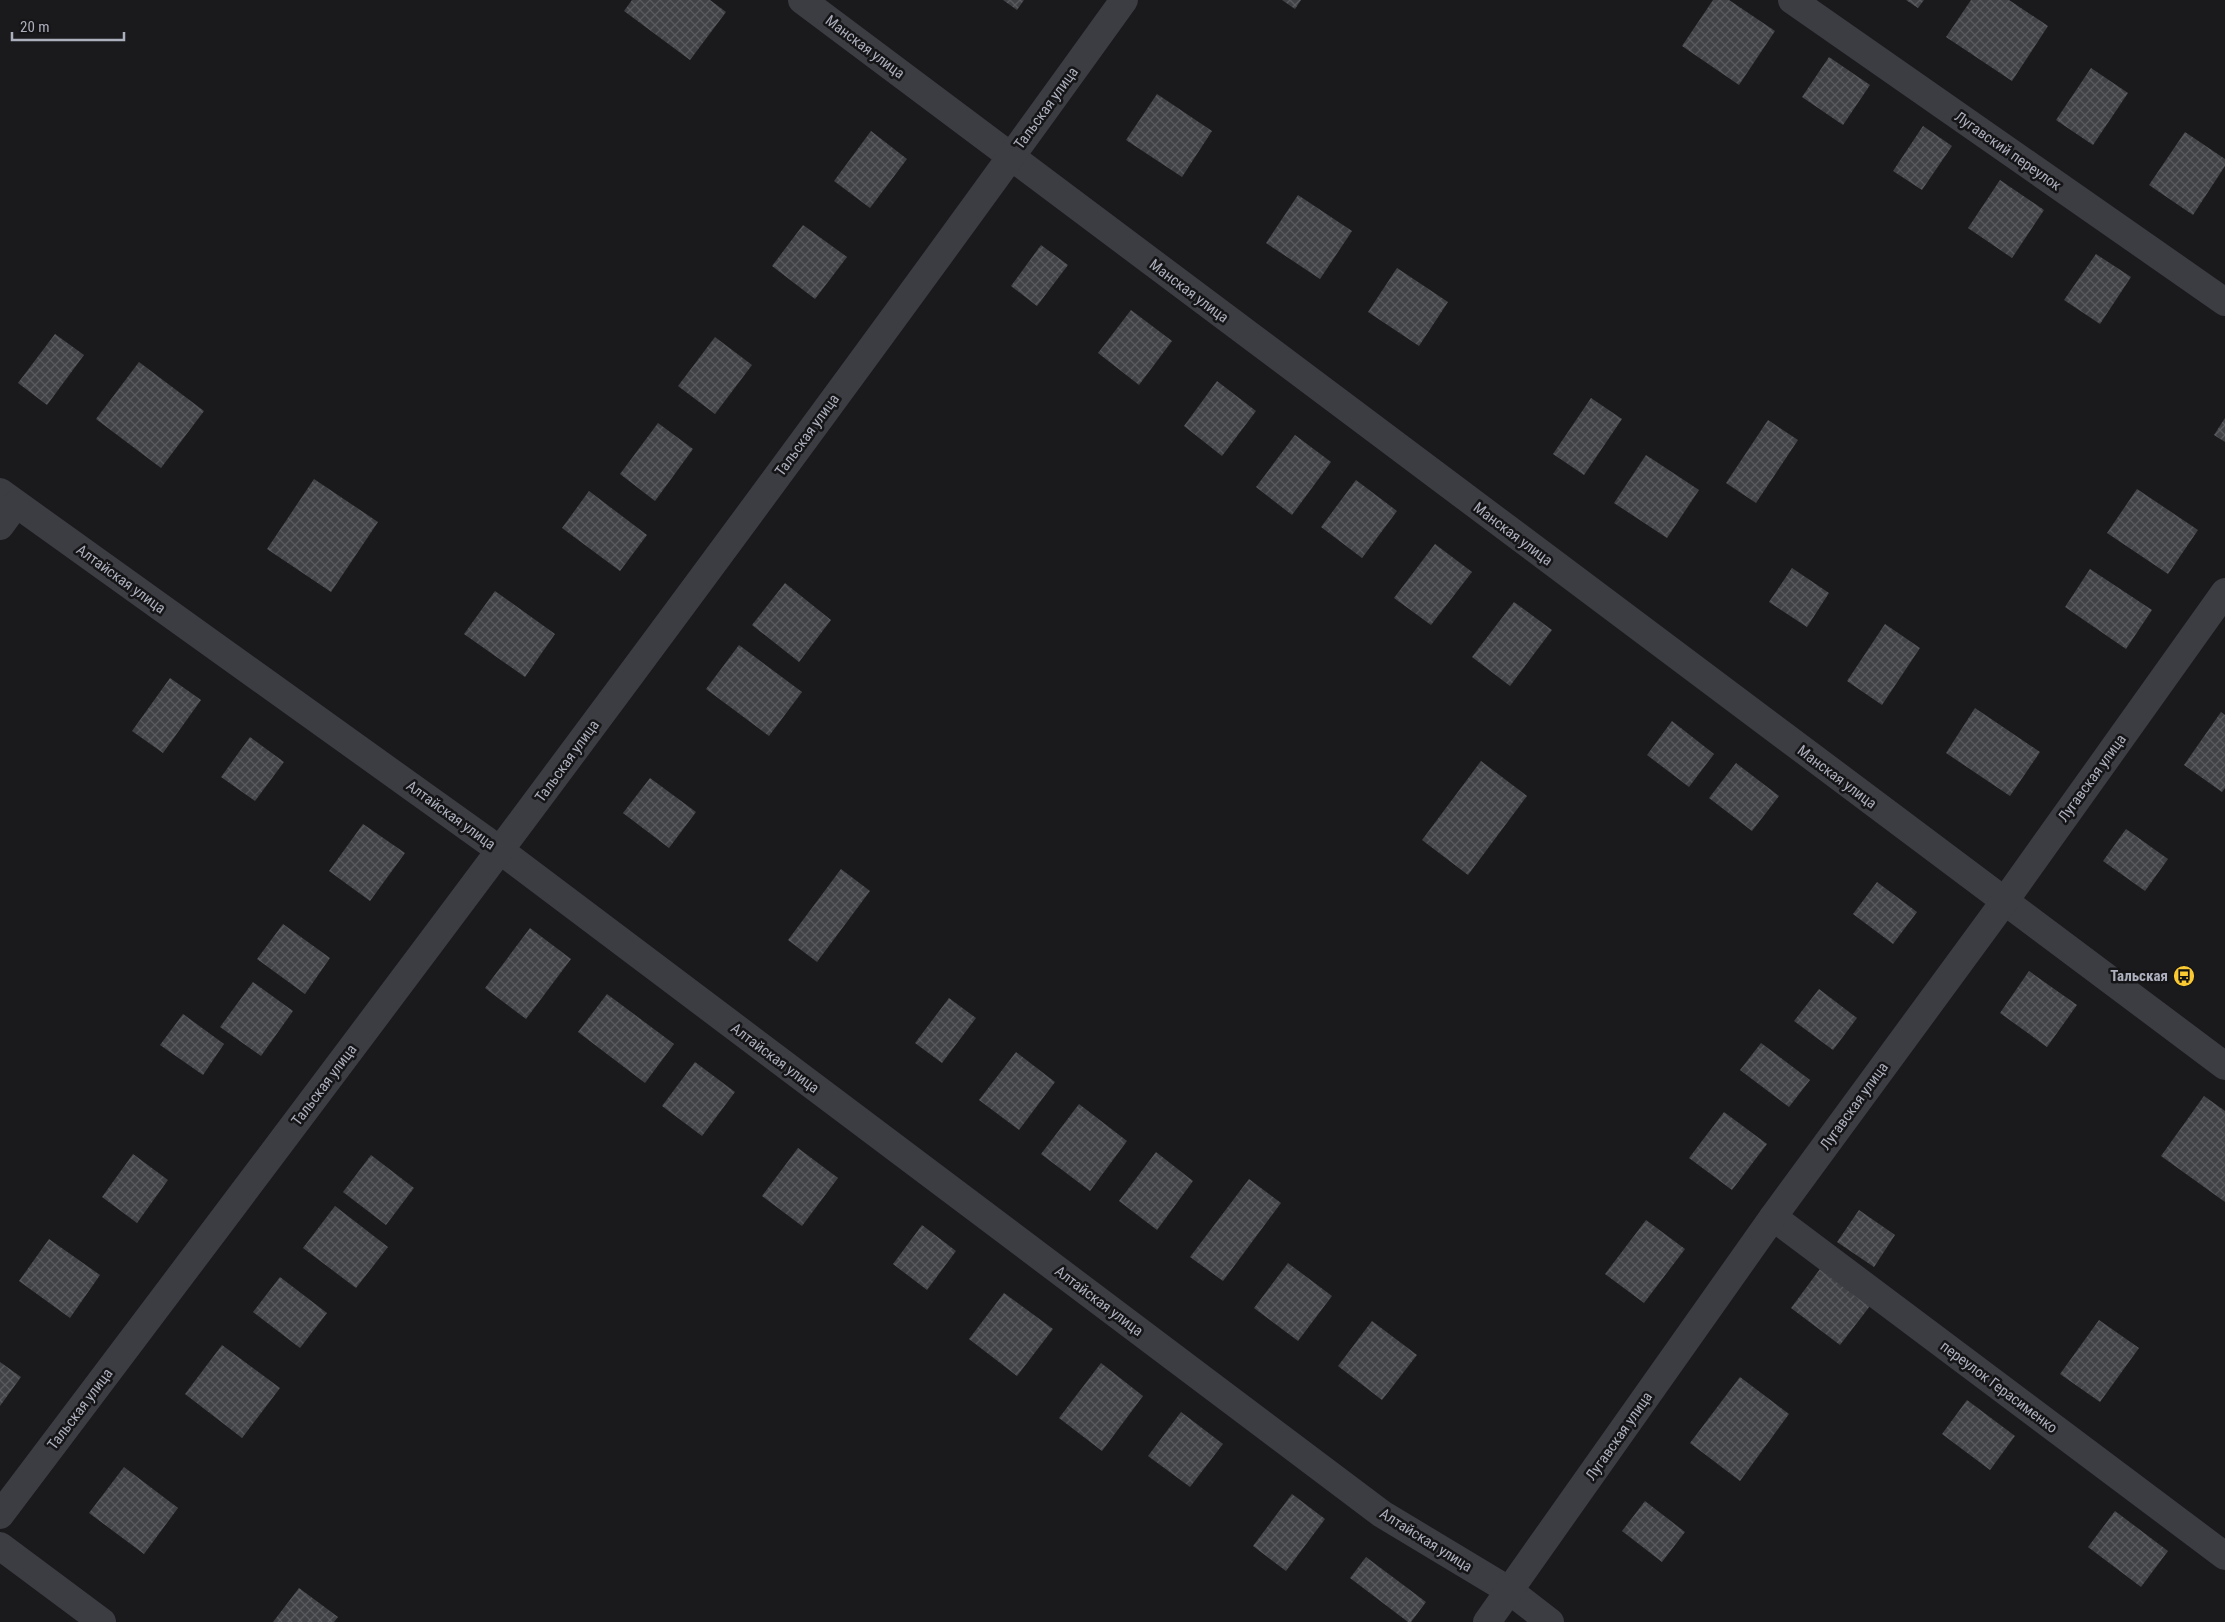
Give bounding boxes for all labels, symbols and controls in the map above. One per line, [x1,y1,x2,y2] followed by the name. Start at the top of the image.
[12,10,125,42] scale bar
[822,11,908,83] street label: Манская улица
[20,18,50,36] text: 20 m
[1010,63,1082,153] street label: Тальская улица
[1951,107,2065,195] street label: Лугавский переулок
[1146,255,1232,327] street label: Манская улица
[771,390,843,480] street label: Тальская улица
[1470,498,1556,570] street label: Манская улица
[73,541,169,617] street label: Алтайская улица
[531,716,603,806] street label: Тальская улица
[2054,731,2130,825] street label: Лугавская улица
[1794,741,1880,813] street label: Манская улица
[403,777,499,853] street label: Алтайская улица
[2172,964,2196,988] bus stop icon: Тальская
[2110,967,2168,985] place label: Тальская
[727,1019,823,1097] street label: Алтайская улица
[288,1041,360,1129] street label: Тальская улица
[1816,1059,1892,1153] street label: Лугавская улица
[1051,1262,1147,1340] street label: Алтайская улица
[1937,1337,2061,1437] street label: переулок Герасименко
[44,1365,116,1453] street label: Тальская улица
[1582,1388,1656,1484] street label: Лугавская улица
[1376,1504,1476,1576] street label: Алтайская улица

